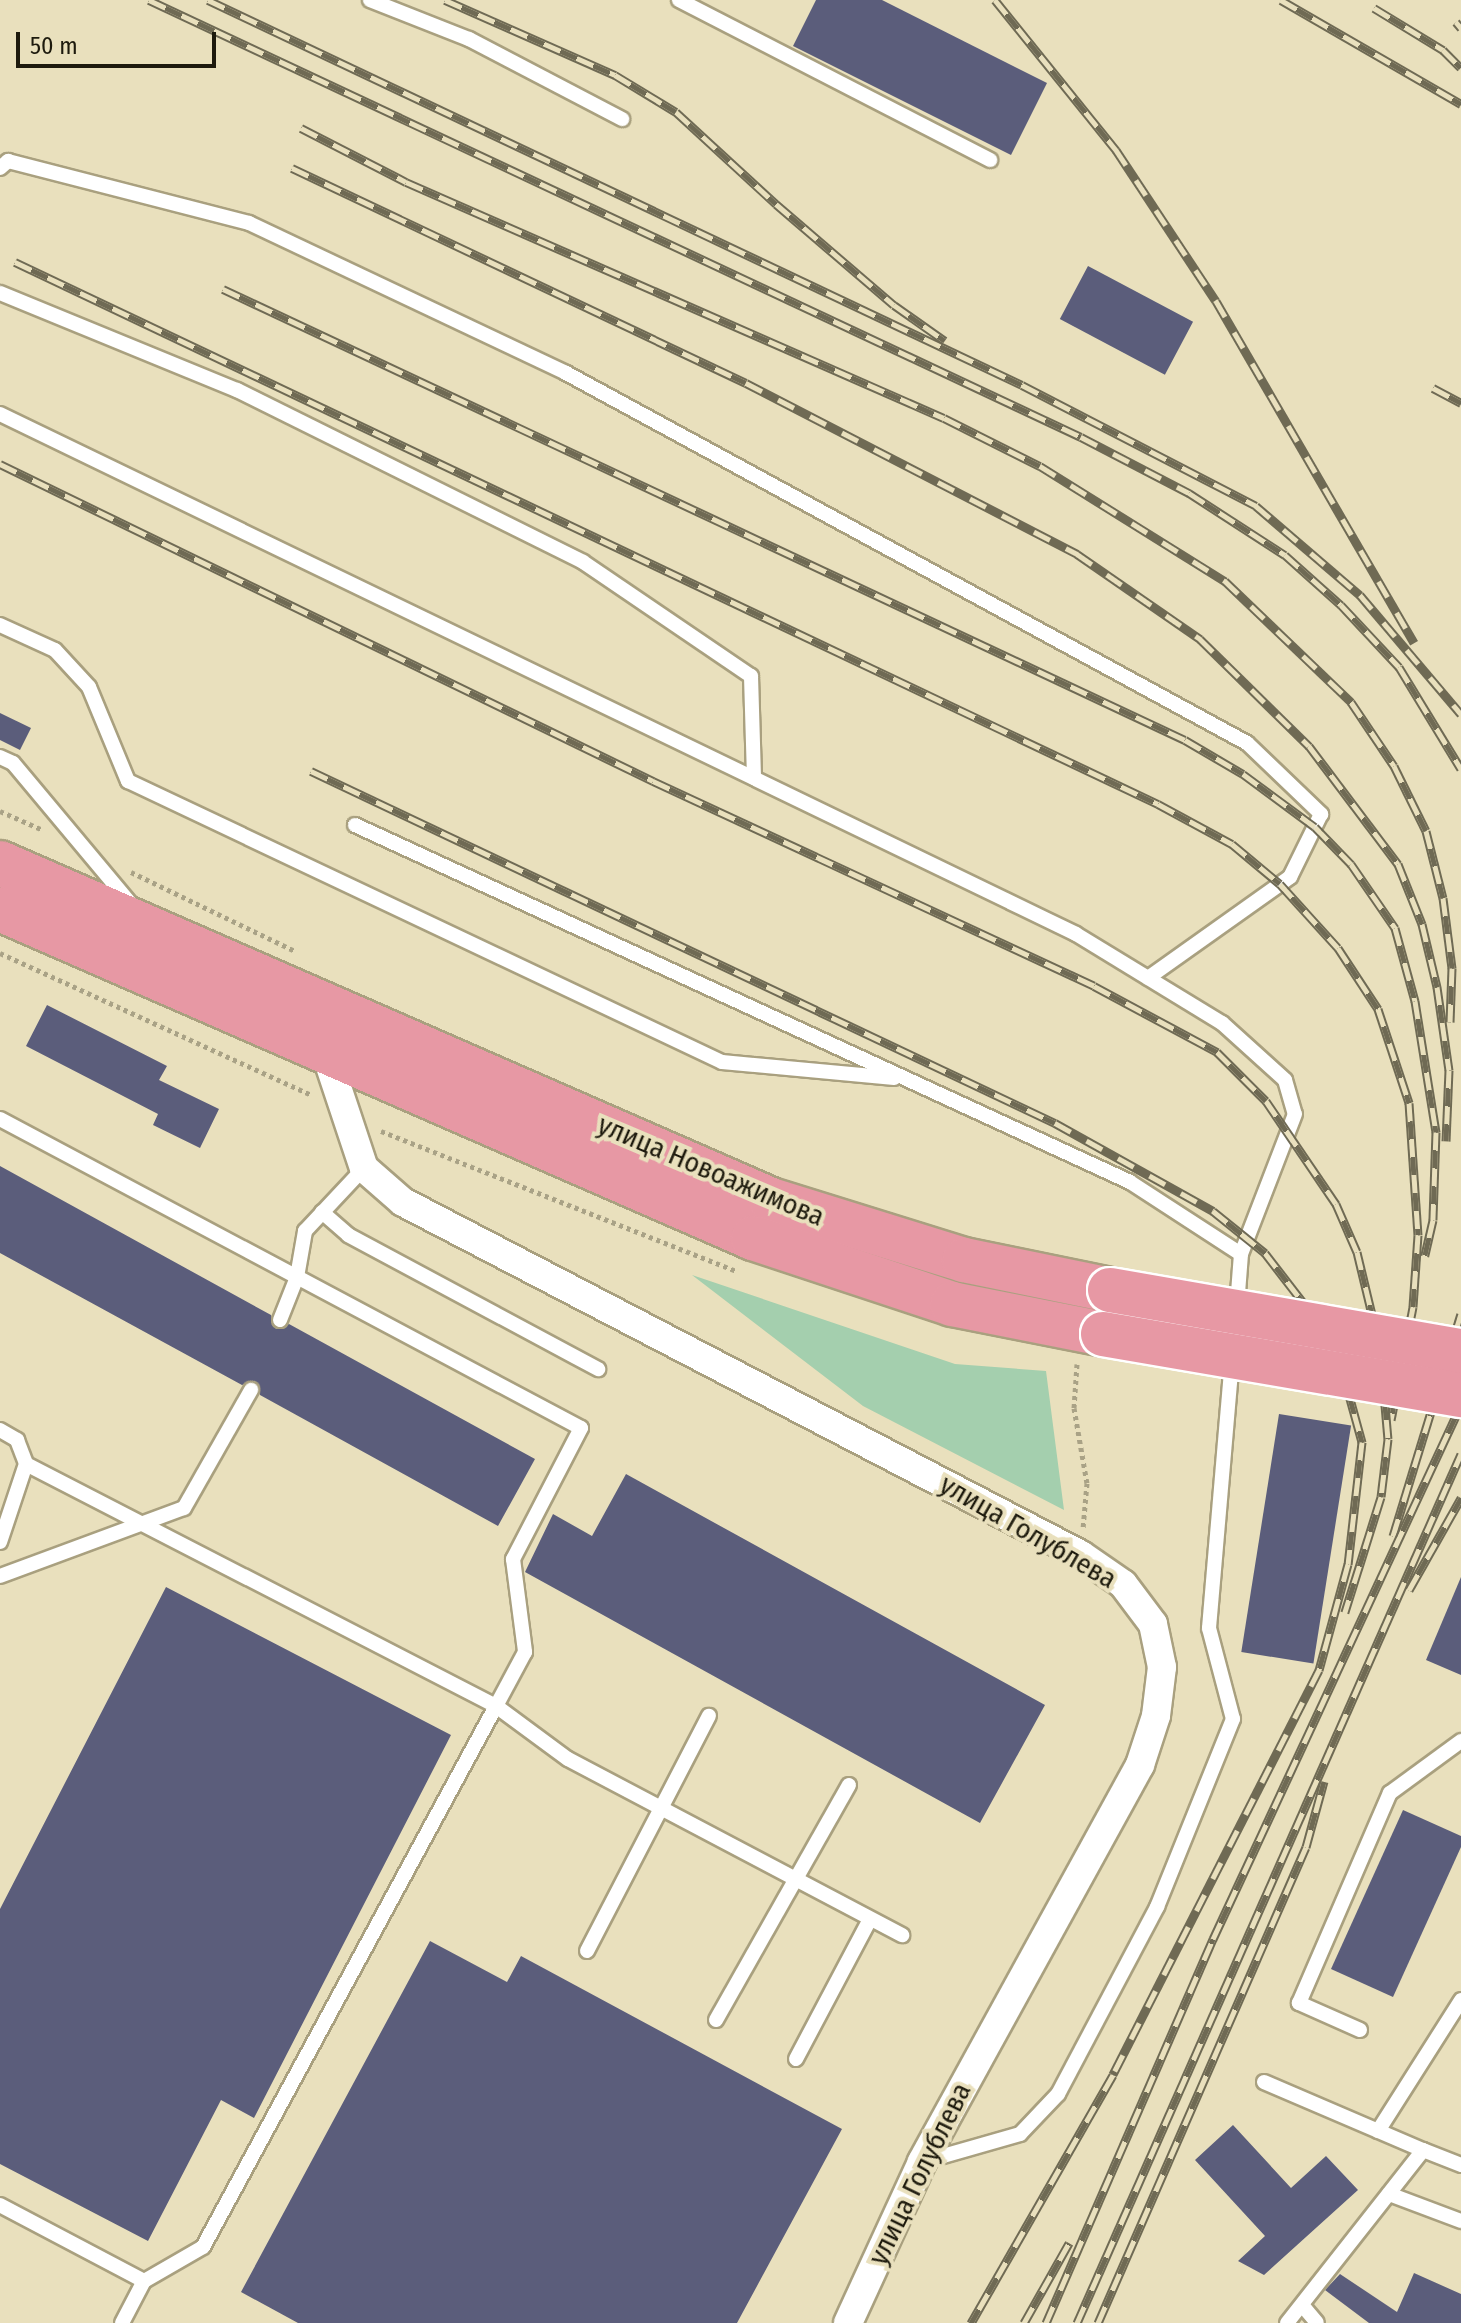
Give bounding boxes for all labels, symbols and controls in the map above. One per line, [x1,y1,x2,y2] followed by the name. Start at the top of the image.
[20,16,220,66] scale bar
[30,32,78,60] text: 50 m
[593,1108,829,1234] street label: улица Новоажимова
[934,1468,1122,1596] street label: улица Голублева
[861,2078,979,2270] street label: улица Голублева

